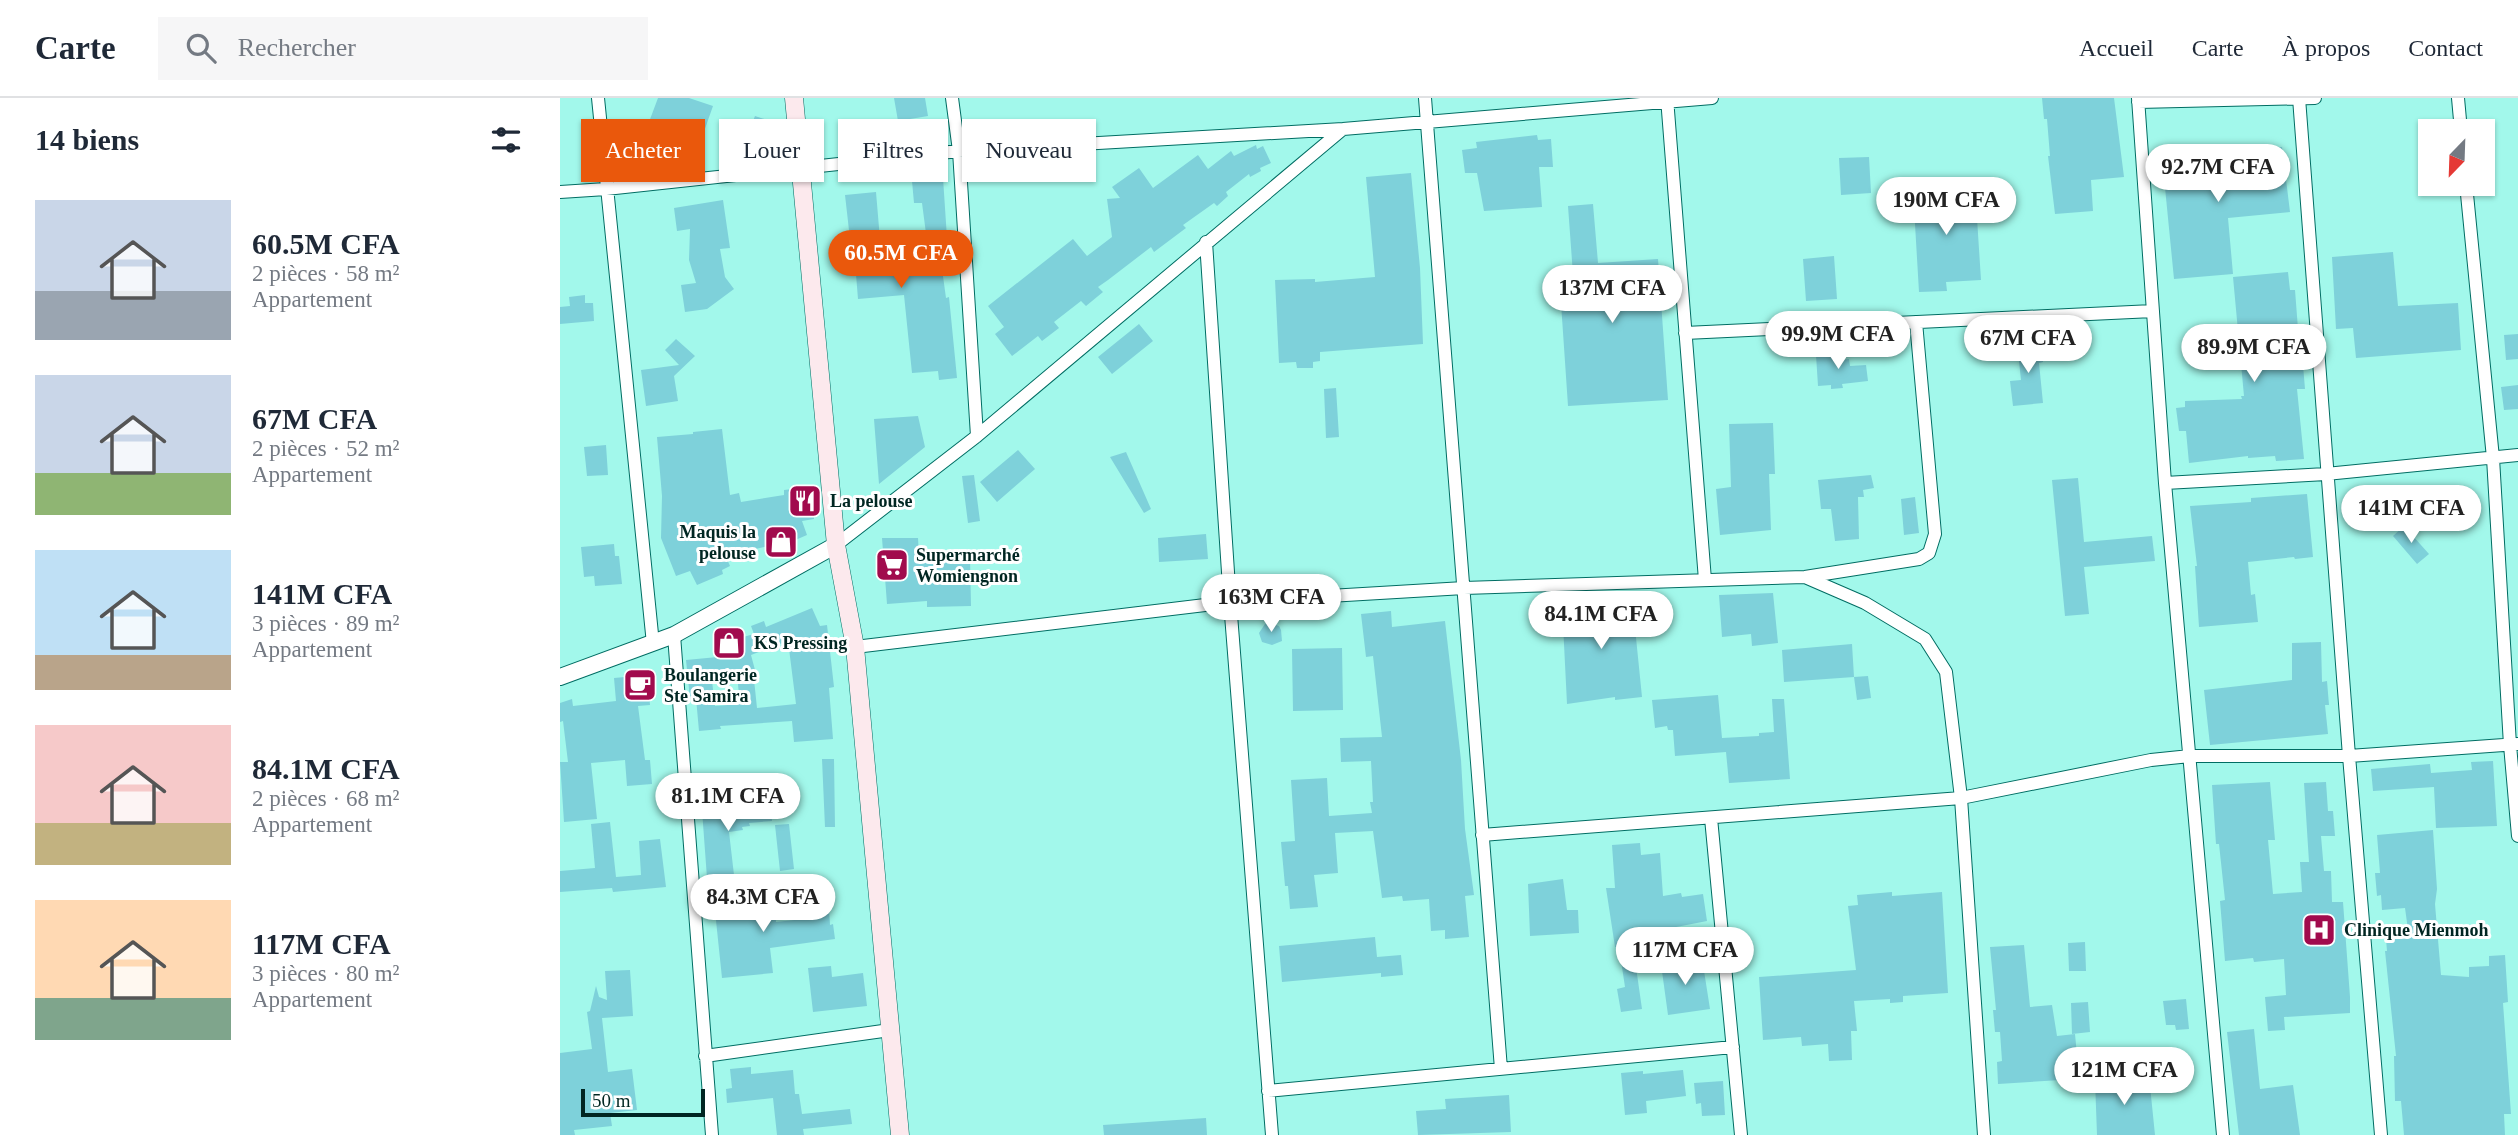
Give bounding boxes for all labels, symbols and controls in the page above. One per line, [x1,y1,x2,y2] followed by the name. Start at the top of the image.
[158,17,648,80] search box
[182,29,220,67] icon: search
[35,30,116,66] text: Carte
[238,33,356,62] text: Rechercher
[2079,35,2154,61] text: Accueil
[2192,35,2244,61] text: Carte
[2282,35,2370,61] text: À propos
[2408,35,2483,61] text: Contact
[581,119,705,182] chip: Acheter
[719,119,824,182] chip: Louer
[838,119,948,182] chip: Filtres
[962,119,1096,182] chip: Nouveau
[2418,119,2496,196] north arrow
[2418,119,2495,196] map controls
[487,121,525,159] icon: filters
[35,123,139,156] text: 14 biens
[2138,144,2298,204] pin: 92.7M CFA
[2161,154,2275,179] text: 92.7M CFA
[1874,178,2018,237] pin: 190M CFA
[1892,187,2000,212] text: 190M CFA
[252,227,400,260] text: 60.5M CFA
[91,228,175,312] icon: home
[821,230,981,290] pin: 60.5M CFA
[844,240,958,265] text: 60.5M CFA
[252,261,399,286] text: 2 pièces · 58 m²
[1540,266,1684,325] pin: 137M CFA
[1558,275,1666,300] text: 137M CFA
[252,287,372,312] text: Appartement
[1758,312,1918,371] pin: 99.9M CFA
[1963,316,2093,375] pin: 67M CFA
[1781,321,1895,346] text: 99.9M CFA
[2174,324,2334,384] pin: 89.9M CFA
[1980,325,2076,350] text: 67M CFA
[2197,334,2311,359] text: 89.9M CFA
[252,402,377,435] text: 67M CFA
[91,403,175,487] icon: home
[252,436,399,461] text: 2 pièces · 52 m²
[252,462,372,487] text: Appartement
[786,482,824,520] restaurant icon: La pelouse
[2339,486,2483,545] pin: 141M CFA
[830,491,913,511] place label: La pelouse
[2357,495,2465,520] text: 141M CFA
[679,522,756,563] place label: Maquis la pelouse
[762,523,800,561] shop icon: Maquis la pelouse
[916,545,1020,586] place label: Supermarché Womiengnon
[873,546,911,584] supermarket icon: Supermarché Womiengnon
[1199,574,1343,634] pin: 163M CFA
[252,577,392,610] text: 141M CFA
[91,578,175,662] icon: home
[1217,584,1325,609] text: 163M CFA
[1521,592,1681,651] pin: 84.1M CFA
[1544,601,1658,626] text: 84.1M CFA
[252,611,399,636] text: 3 pièces · 89 m²
[710,624,748,662] shop icon: KS Pressing
[754,633,847,653] place label: KS Pressing
[252,637,372,662] text: Appartement
[664,665,757,706] place label: Boulangerie Ste Samira
[621,666,659,704] cafe icon: Boulangerie Ste Samira
[252,752,400,785] text: 84.1M CFA
[91,753,175,837] icon: home
[648,774,808,833] pin: 81.1M CFA
[671,783,785,808] text: 81.1M CFA
[252,786,399,811] text: 2 pièces · 68 m²
[252,812,372,837] text: Appartement
[683,874,843,934] pin: 84.3M CFA
[706,884,820,909] text: 84.3M CFA
[2300,911,2338,949] hospital icon: Clinique Mienmoh
[2344,920,2489,940] place label: Clinique Mienmoh
[252,927,391,960] text: 117M CFA
[91,928,175,1012] icon: home
[1613,928,1757,987] pin: 117M CFA
[1632,937,1738,962] text: 117M CFA
[252,961,399,986] text: 3 pièces · 80 m²
[252,987,372,1012] text: Appartement
[2052,1048,2196,1107] pin: 121M CFA
[2070,1057,2178,1082] text: 121M CFA
[581,1086,705,1118] scale bar
[592,1090,631,1111] text: 50 m

